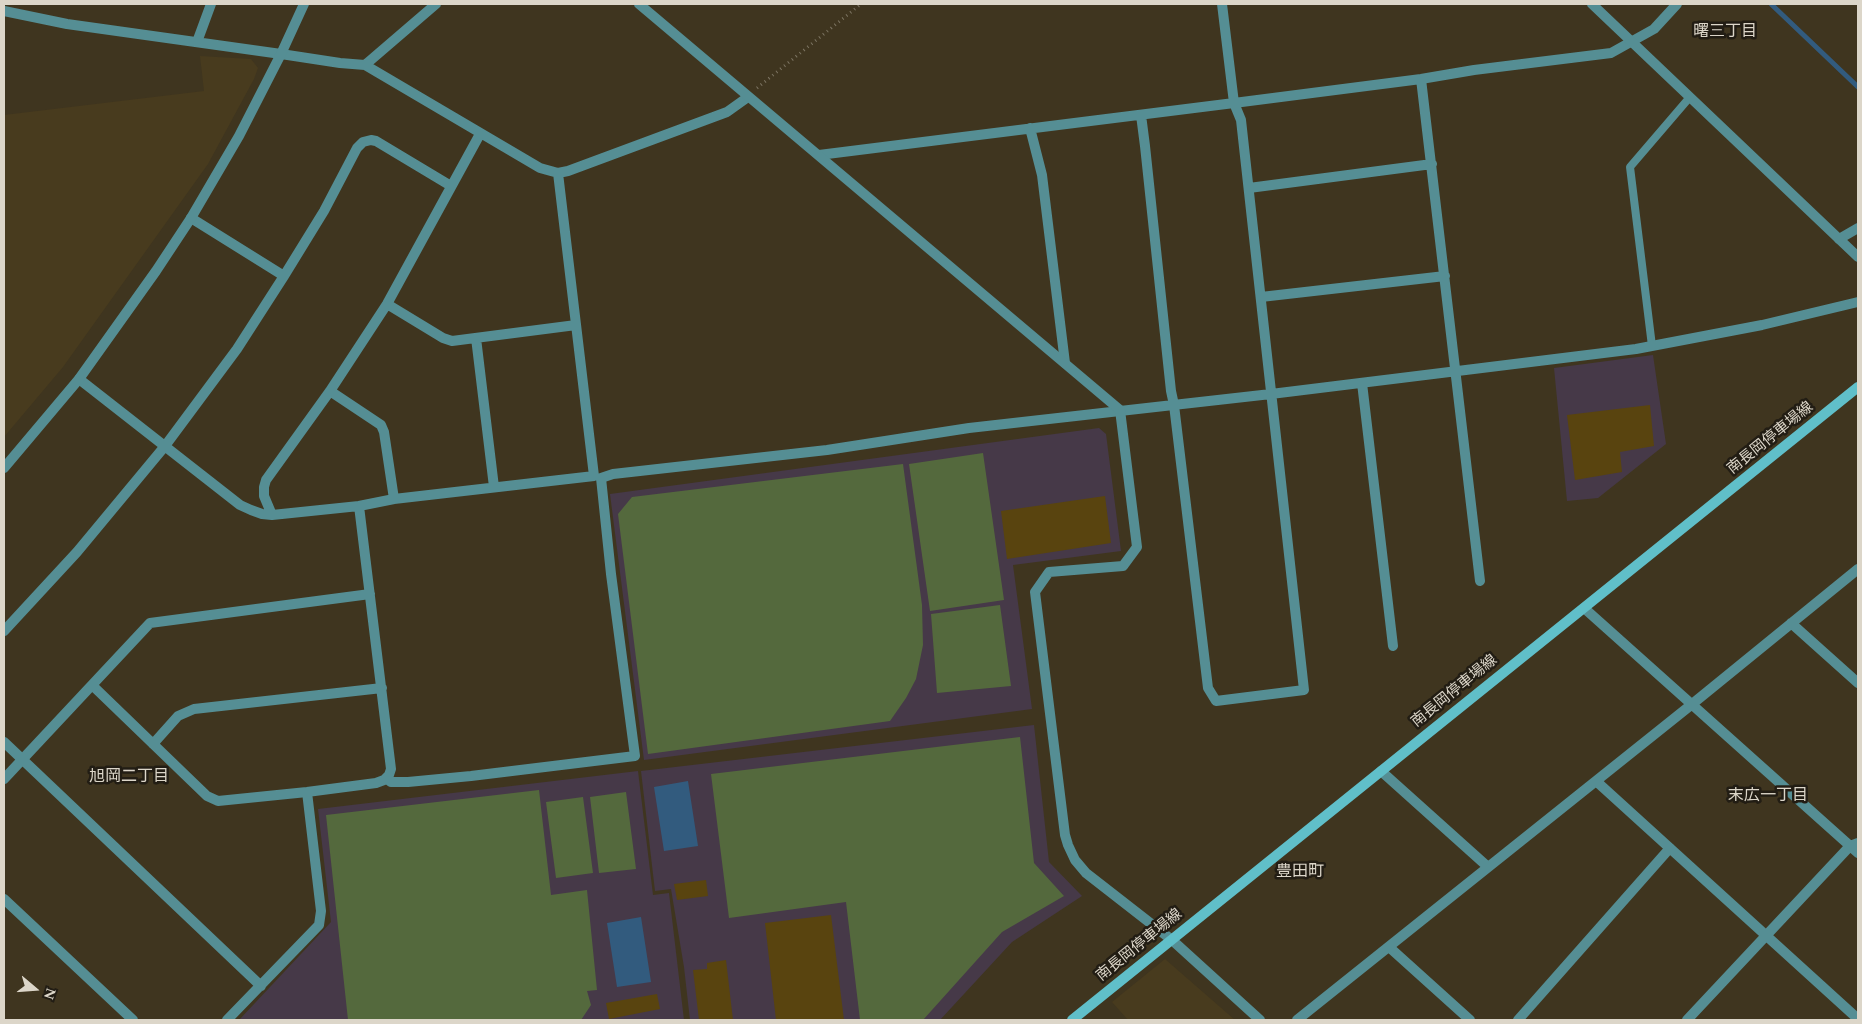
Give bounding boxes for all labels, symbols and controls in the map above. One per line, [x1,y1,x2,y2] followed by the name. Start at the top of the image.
[1693,23,1757,43] district label: 曙三丁目
[1725,399,1817,479] street label: 南長岡停車場線
[1409,652,1501,732] street label: 南長岡停車場線
[89,768,169,788] district label: 旭岡二丁目
[1728,787,1808,807] district label: 末広一丁目
[1276,863,1324,883] district label: 豊田町
[1094,906,1186,986] street label: 南長岡停車場線
[10,964,60,1014] north arrow
[38,985,61,1002] text: N

